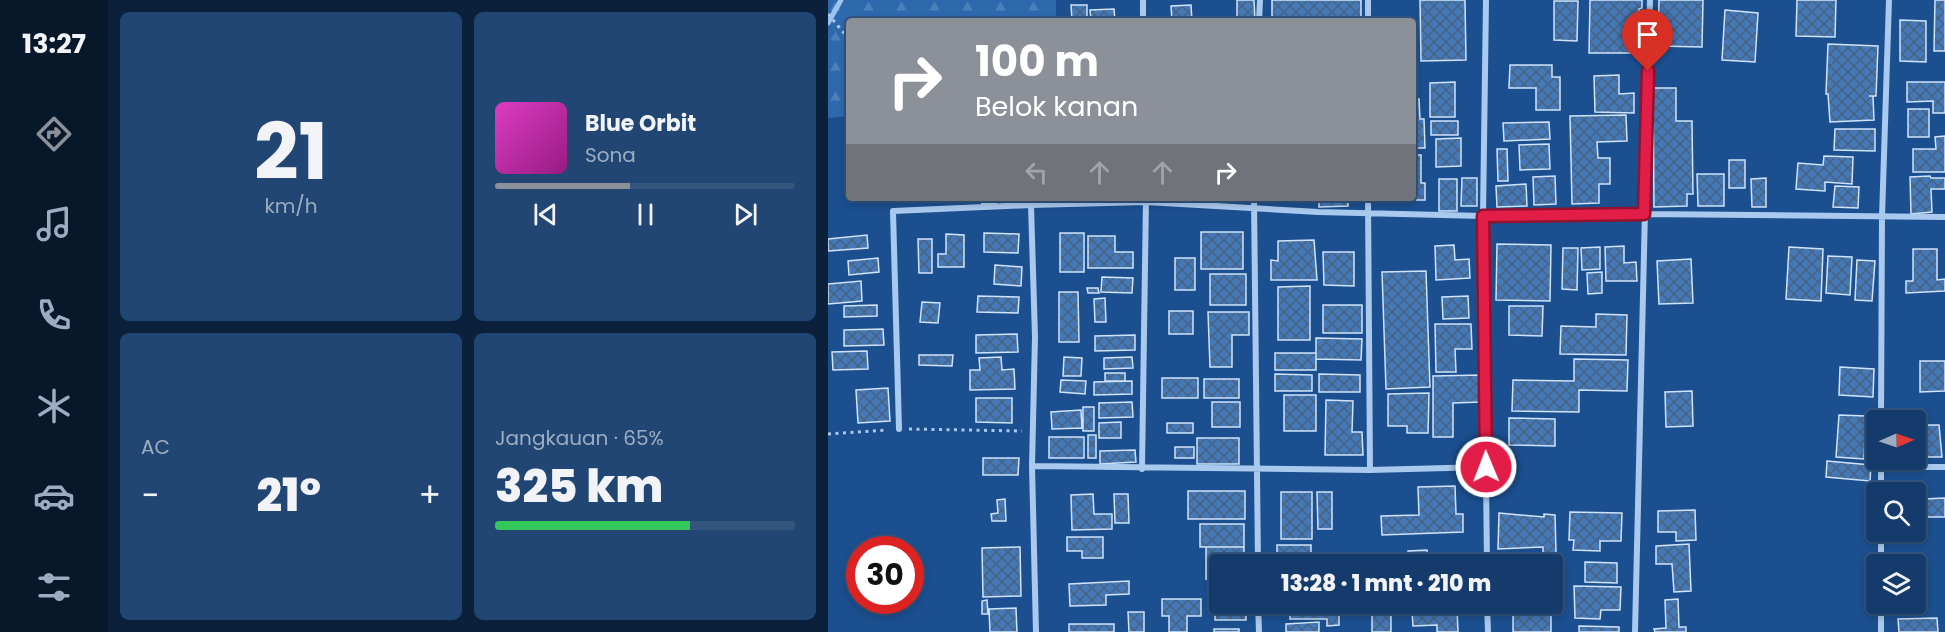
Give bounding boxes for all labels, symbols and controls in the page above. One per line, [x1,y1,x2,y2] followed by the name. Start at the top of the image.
[1622,9,1673,71] pin
[1631,18,1664,51] icon: arrive
[22,25,86,62] text: 13:27
[975,32,1099,91] text: 100 m
[876,42,954,120] icon: right
[975,88,1138,125] text: Belok kanan
[254,97,328,206] text: 21
[585,108,696,139] text: Blue Orbit
[33,113,75,155] icon: directions
[585,141,636,169] text: Sona
[1020,156,1053,189] icon: left
[1083,156,1116,189] icon: ahead
[1146,156,1179,189] icon: ahead
[1209,156,1242,189] icon: right
[264,192,318,220] text: km/h
[529,198,562,231] icon: previous
[629,198,662,231] icon: pause
[729,198,762,231] icon: next
[33,203,75,245] icon: music
[33,294,75,336] icon: phone
[33,385,75,427] icon: climate
[1866,410,1926,470] north arrow
[1866,410,1926,614] map controls
[495,424,664,452] text: Jangkauan · 65%
[141,433,170,461] text: AC
[1454,435,1518,499] position arrow
[495,455,663,518] text: 325 km
[257,464,321,527] text: 21°
[141,472,159,519] text: −
[418,472,441,519] text: +
[33,475,75,517] icon: car
[1866,482,1926,542] button: search
[846,536,924,614] speed limit sign: 30
[1866,554,1926,614] button: layers
[33,566,75,608] icon: filters
[1281,568,1491,599] text: 13:28 · 1 mnt · 210 m

